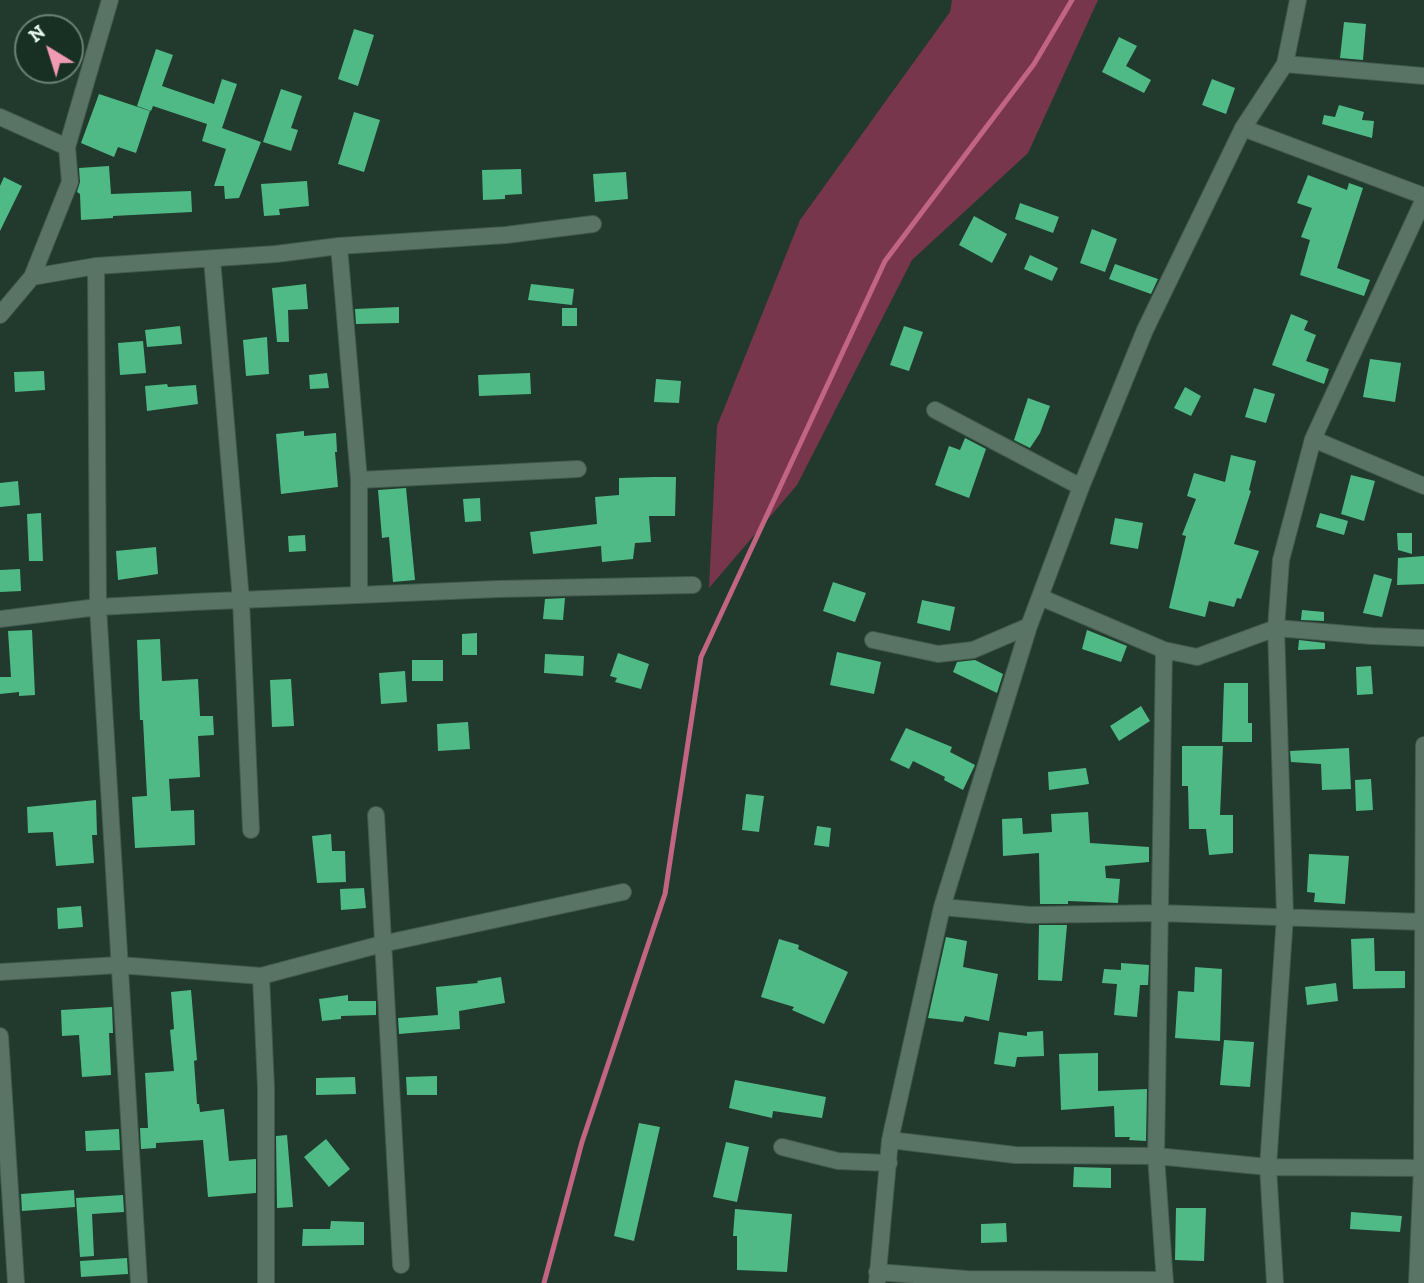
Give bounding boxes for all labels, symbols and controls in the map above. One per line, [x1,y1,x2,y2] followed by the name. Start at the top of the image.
[14,14,84,84] north arrow
[24,20,50,47] text: N

